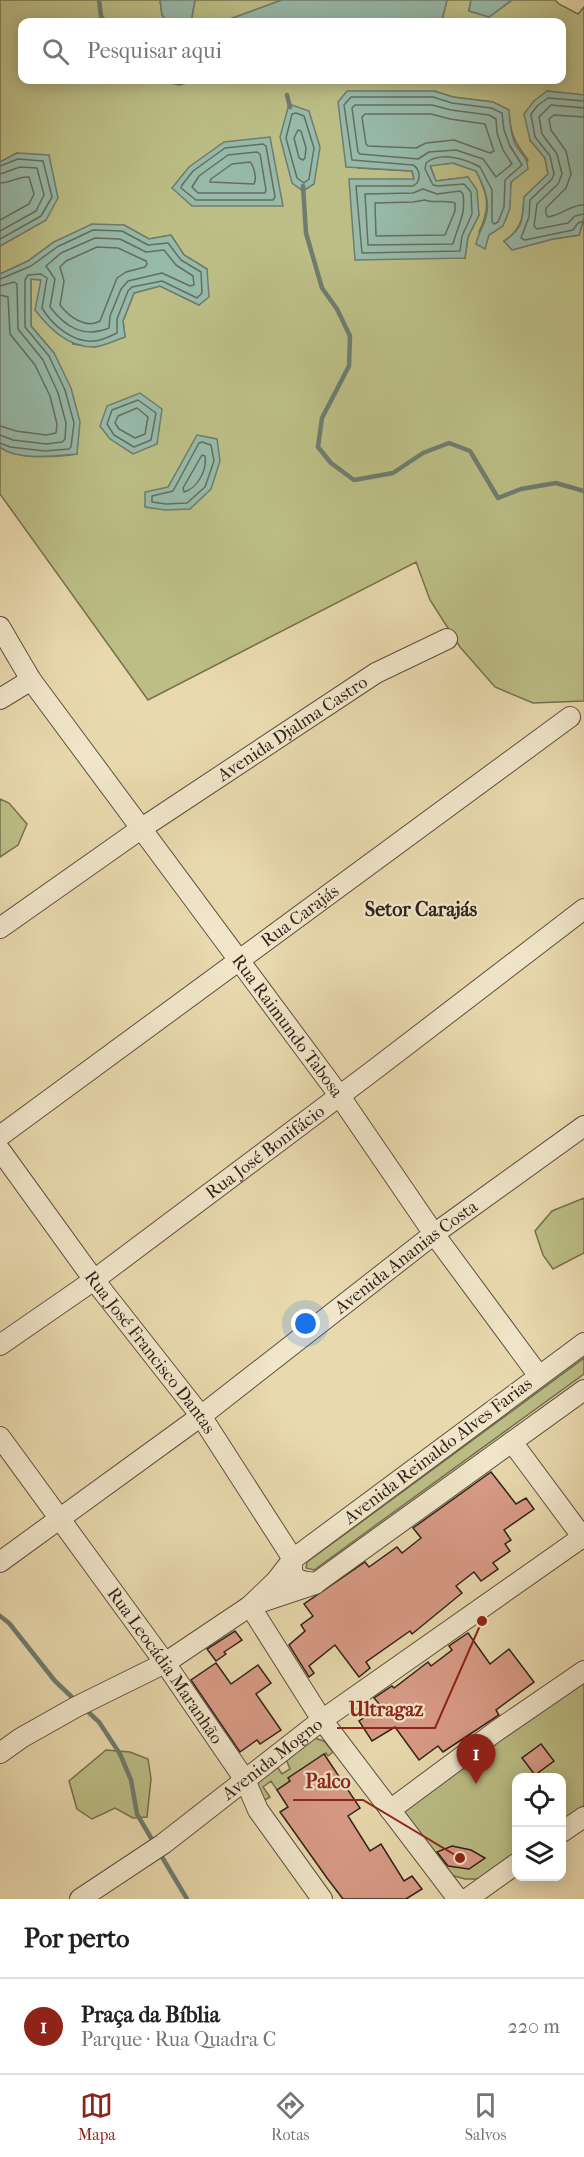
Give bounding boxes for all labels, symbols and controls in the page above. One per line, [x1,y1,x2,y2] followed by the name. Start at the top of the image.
[18,18,566,84] search box
[39,35,72,68] icon: search
[87,38,222,64] text: Pesquisar aqui
[213,671,371,786] street label: Avenida Djalma Castro
[257,880,343,951] street label: Rua Carajás
[365,898,478,921] district label: Setor Carajás
[228,950,348,1102] street label: Rua Raimundo Tabosa
[201,1100,329,1203] street label: Rua José Bonifácio
[330,1195,482,1319] street label: Avenida Ananias Costa
[80,1267,220,1438] street label: Rua José Francisco Dantas
[291,1309,320,1338] your location
[339,1373,537,1529] street label: Avenida Reinaldo Alves Farias
[103,1583,228,1748] street label: Rua Leocádia Maranhão
[337,1690,435,1728] callout: Ultragaz
[348,1698,423,1721] text: Ultragaz
[217,1713,326,1805] street label: Avenida Mogno
[456,1734,496,1784] pin: 1
[293,1762,363,1800] callout: Palco
[305,1770,351,1793] text: Palco
[512,1773,566,1881] map controls
[512,1773,566,1827] button: locate
[512,1827,566,1881] button: layers
[24,1923,129,1954] text: Por perto
[81,2002,220,2028] text: Praça da Bíblia
[40,2015,47,2038] text: 1
[507,2015,560,2038] text: 220 m
[81,2028,276,2051] text: Parque · Rua Quadra C
[78,2089,116,2144] tab: Mapa
[271,2089,310,2144] tab: Rotas
[465,2089,506,2144] tab: Salvos

